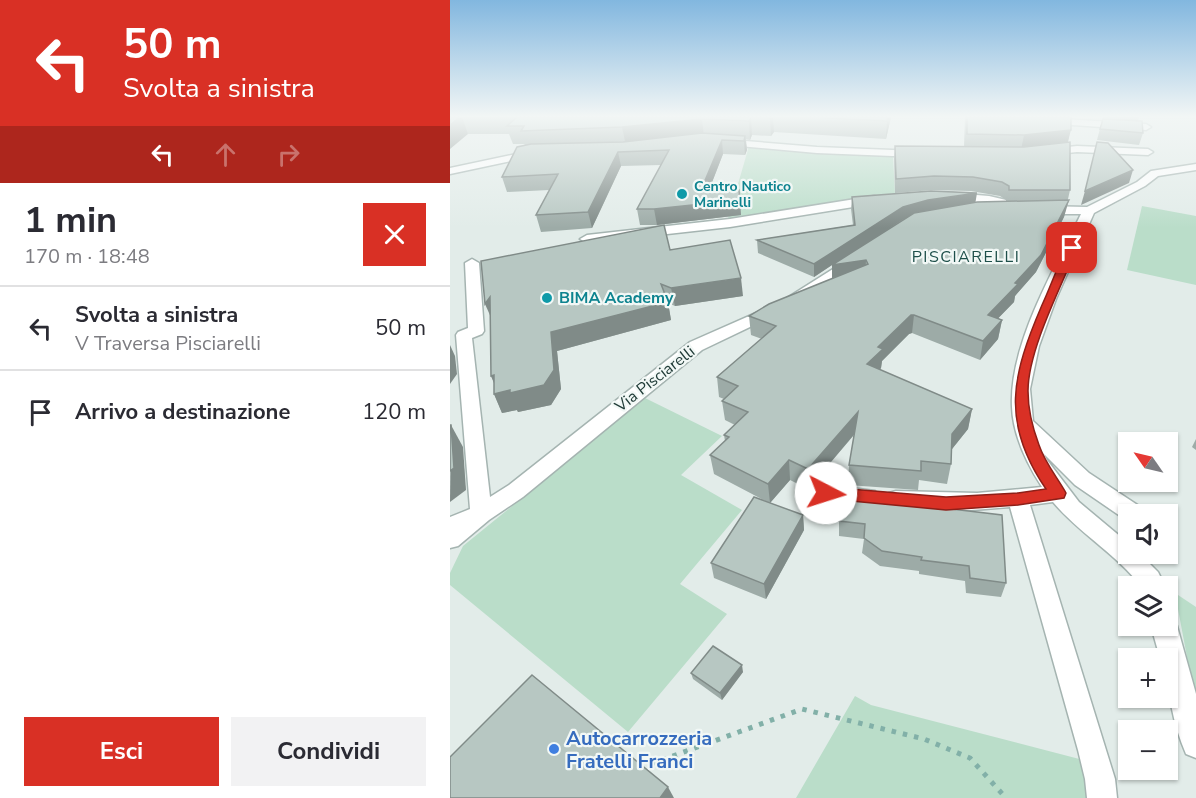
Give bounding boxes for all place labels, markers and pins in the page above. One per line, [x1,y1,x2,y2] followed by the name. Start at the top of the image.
[694,177,791,212] place label: Centro Nautico Marinelli
[675,187,689,201] marker: Centro Nautico Marinelli
[1046,222,1097,273] pin
[559,287,674,309] place label: BIMA Academy
[540,291,554,305] marker: BIMA Academy
[566,725,712,775] place label: Autocarrozzeria Fratelli Franci
[547,742,561,756] marker: Autocarrozzeria Fratelli Franci

